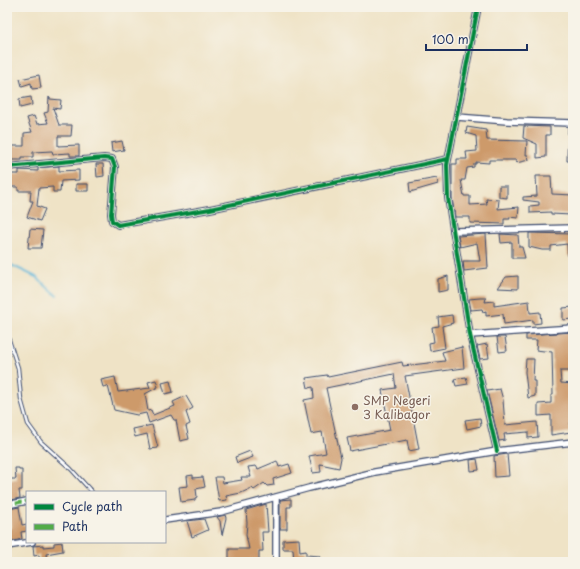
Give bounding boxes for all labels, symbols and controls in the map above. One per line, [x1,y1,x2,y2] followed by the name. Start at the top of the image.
[426,26,527,52] scale bar
[432,30,469,48] text: 100 m
[363,391,431,423] place label: SMP Negeri 3 Kalibagor
[350,402,360,412] marker: SMP Negeri 3 Kalibagor
[26,491,166,543] legend
[62,497,123,515] text: Cycle path
[62,517,88,535] text: Path

